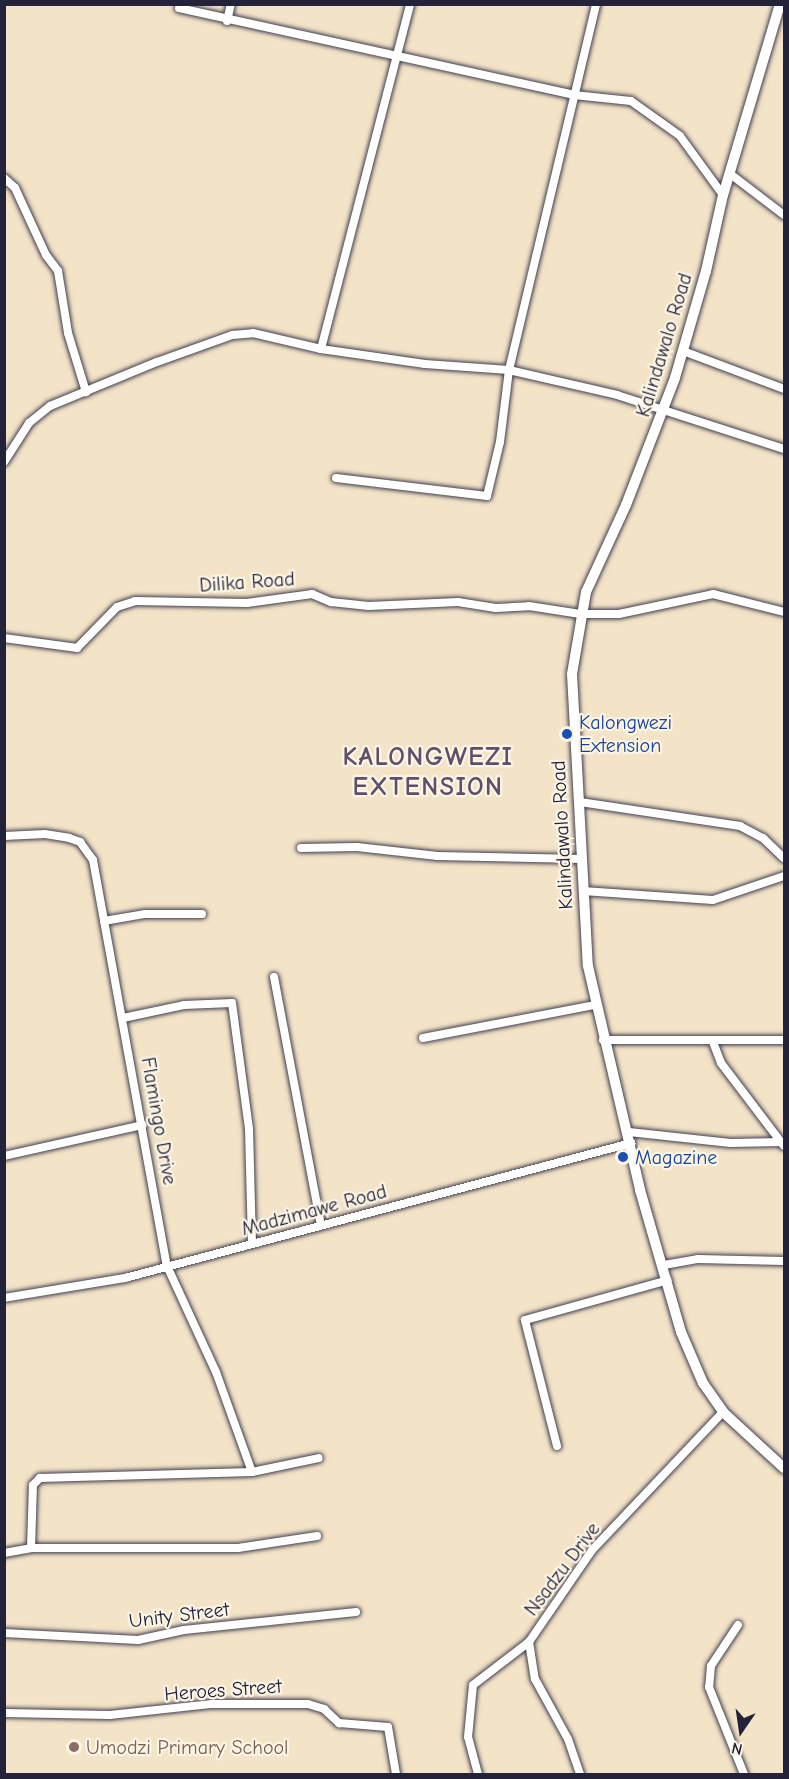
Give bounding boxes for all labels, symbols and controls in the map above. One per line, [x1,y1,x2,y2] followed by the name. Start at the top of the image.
[631,270,697,420] street label: Kalindawalo Road
[199,567,295,597] street label: Dilika Road
[579,710,672,757] place label: Kalongwezi Extension
[560,727,574,741] marker: Kalongwezi Extension
[342,742,514,804] district label: KALONGWEZI EXTENSION
[546,760,578,910] street label: Kalindawalo Road
[136,1055,182,1187] street label: Flamingo Drive
[635,1145,717,1169] place label: Magazine
[616,1150,630,1164] marker: Magazine
[239,1179,389,1241] street label: Madzimawe Road
[519,1517,605,1621] street label: Nsadzu Drive
[127,1597,231,1633] street label: Unity Street
[163,1674,283,1706] street label: Heroes Street
[711,1701,771,1761] north arrow
[86,1735,288,1759] place label: Umodzi Primary School
[730,1739,744,1758] text: N
[67,1740,81,1754] marker: Umodzi Primary School

